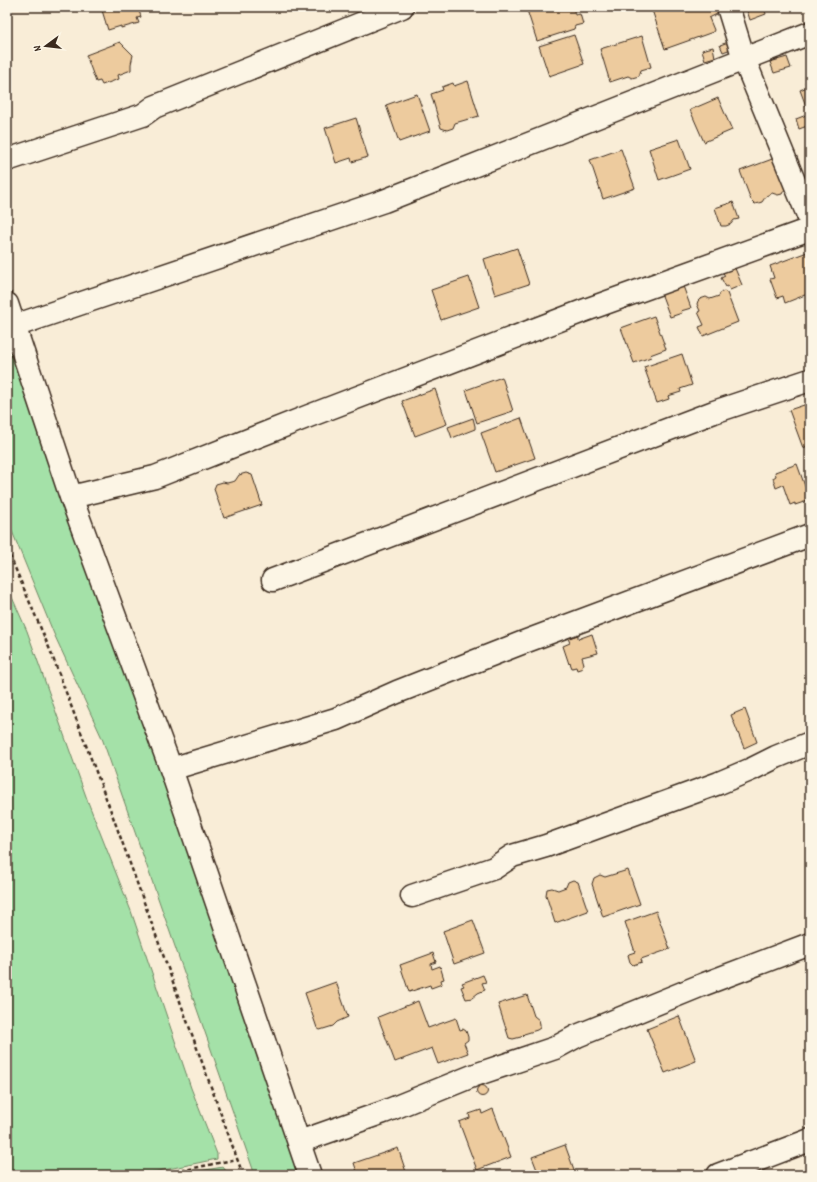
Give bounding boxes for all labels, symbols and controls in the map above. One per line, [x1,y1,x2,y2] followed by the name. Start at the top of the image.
[26,26,66,66] north arrow
[30,43,47,53] text: N

